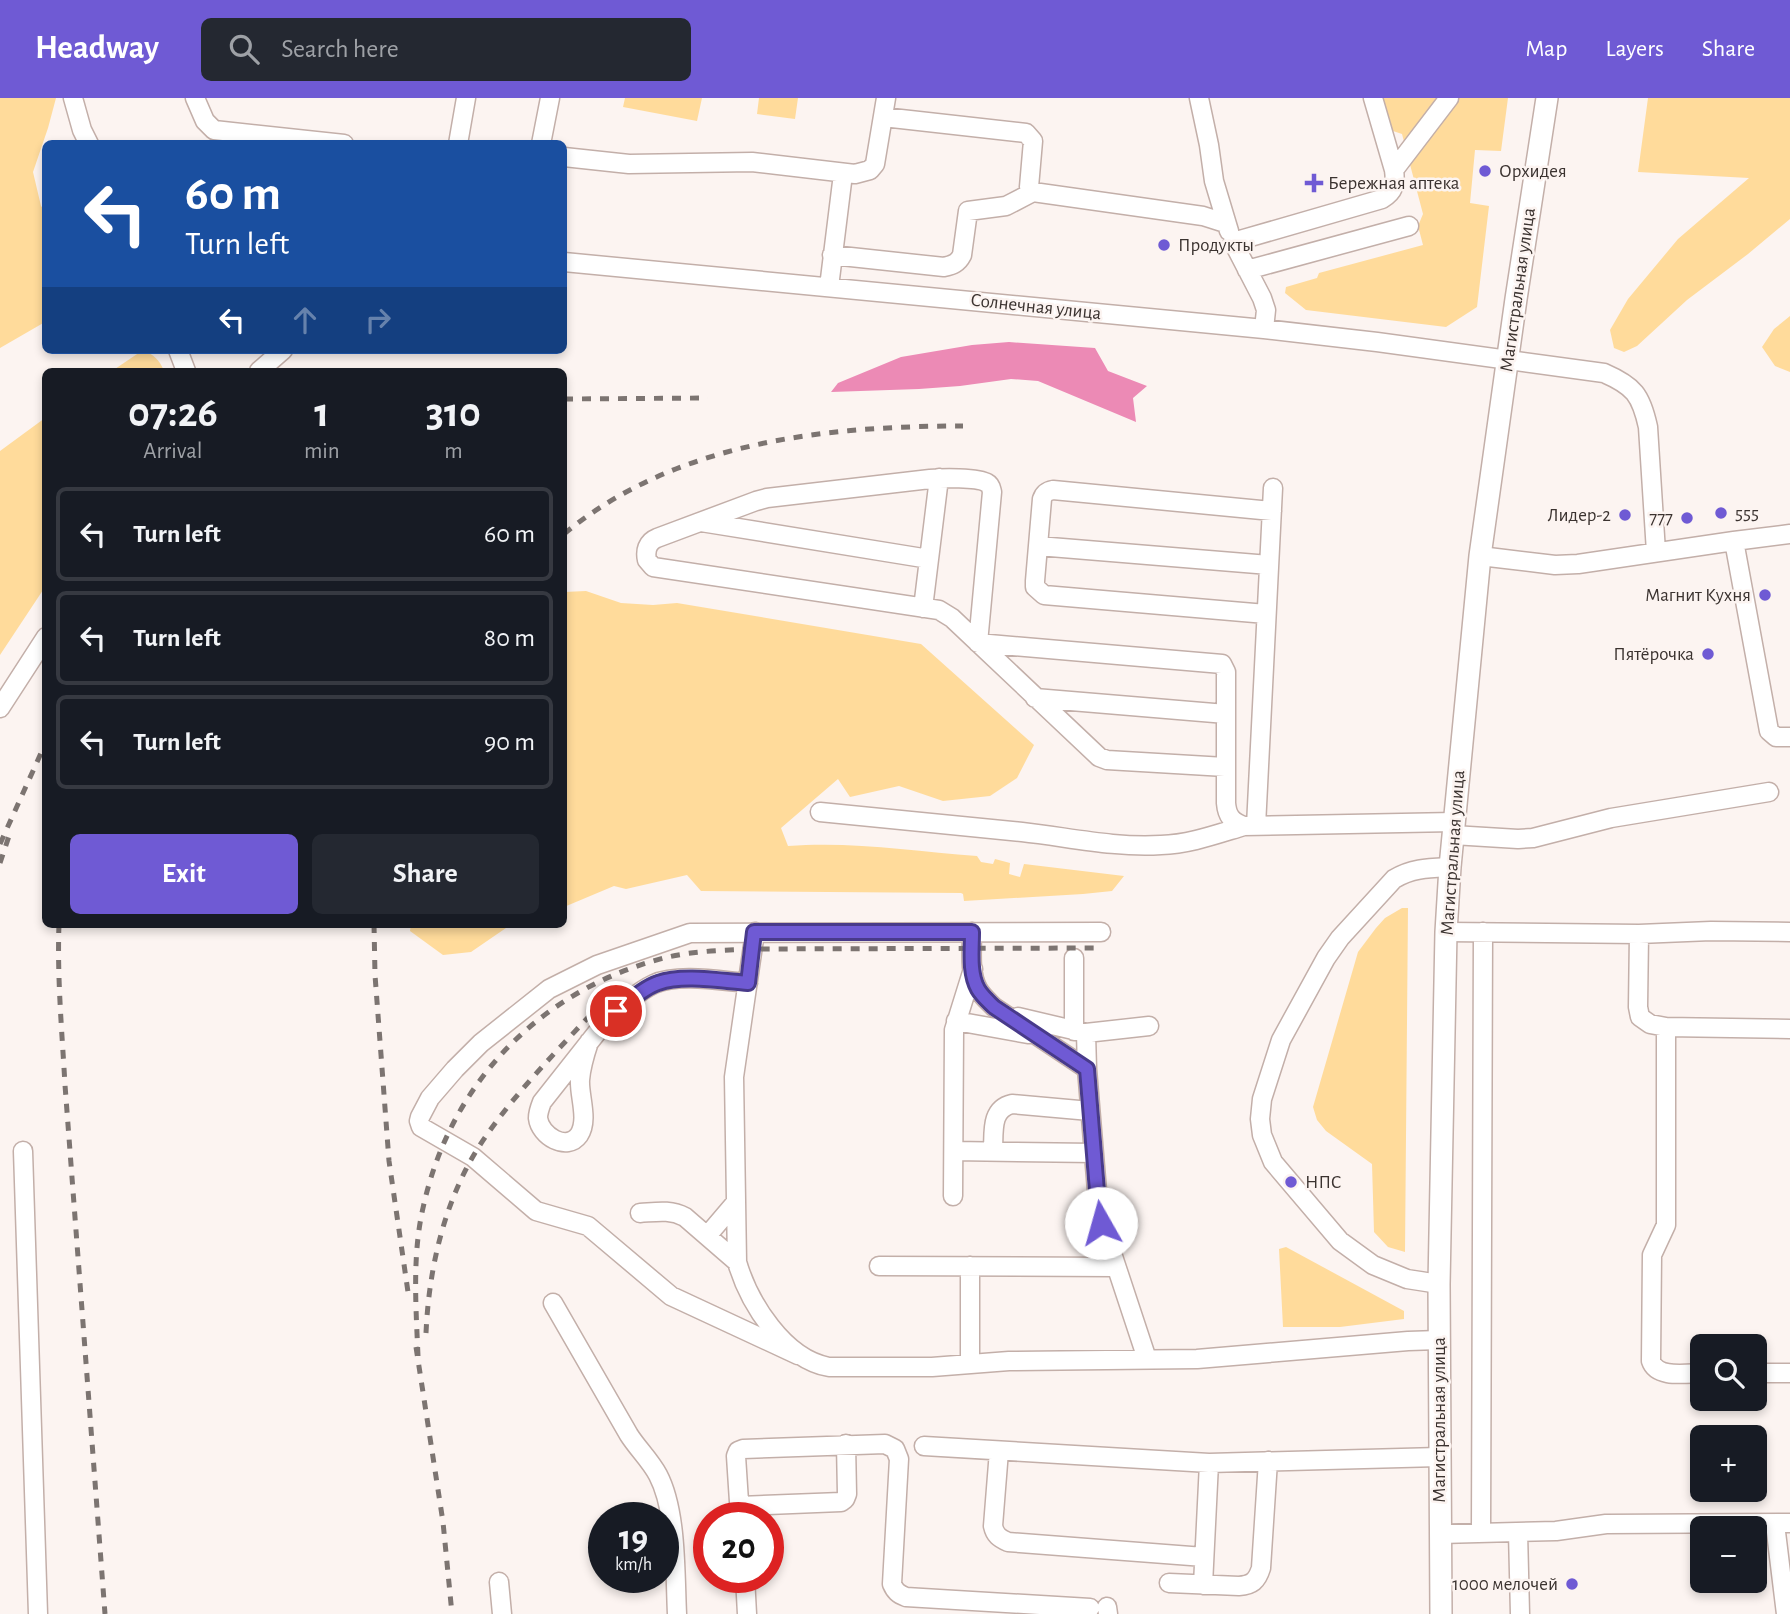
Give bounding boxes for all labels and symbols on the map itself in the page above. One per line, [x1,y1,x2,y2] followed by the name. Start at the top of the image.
[1499,162,1567,181] place label: Орхидея
[1477,163,1493,179] marker: Орхидея
[1328,174,1460,193] place label: Бережная аптека
[1306,175,1322,191] marker: Бережная аптека
[1497,206,1539,373] street label: Магистральная улица
[1178,236,1254,255] place label: Продукты
[1156,237,1172,253] marker: Продукты
[970,291,1103,323] street label: Солнечная улица
[1735,504,1759,523] place label: 555
[1713,505,1729,521] marker: 555
[1547,506,1611,525] place label: Лидер-2
[1617,507,1633,523] marker: Лидер-2
[1649,509,1673,528] place label: 777
[1679,510,1695,526] marker: 777
[1645,586,1751,605] place label: Магнит Кухня
[1757,587,1773,603] marker: Магнит Кухня
[1613,645,1694,664] place label: Пятёрочка
[1700,646,1716,662] marker: Пятёрочка
[1438,769,1468,936] street label: Магистральная улица
[586,981,646,1041] pin
[1305,1173,1341,1192] place label: НПС
[1283,1174,1299,1190] marker: НПС
[1064,1186,1138,1260] position arrow
[1430,1337,1449,1503] street label: Магистральная улица
[693,1502,784,1593] speed limit sign: 20
[1452,1575,1558,1594] place label: 1000 мелочей
[1564,1576,1580,1592] marker: 1000 мелочей

